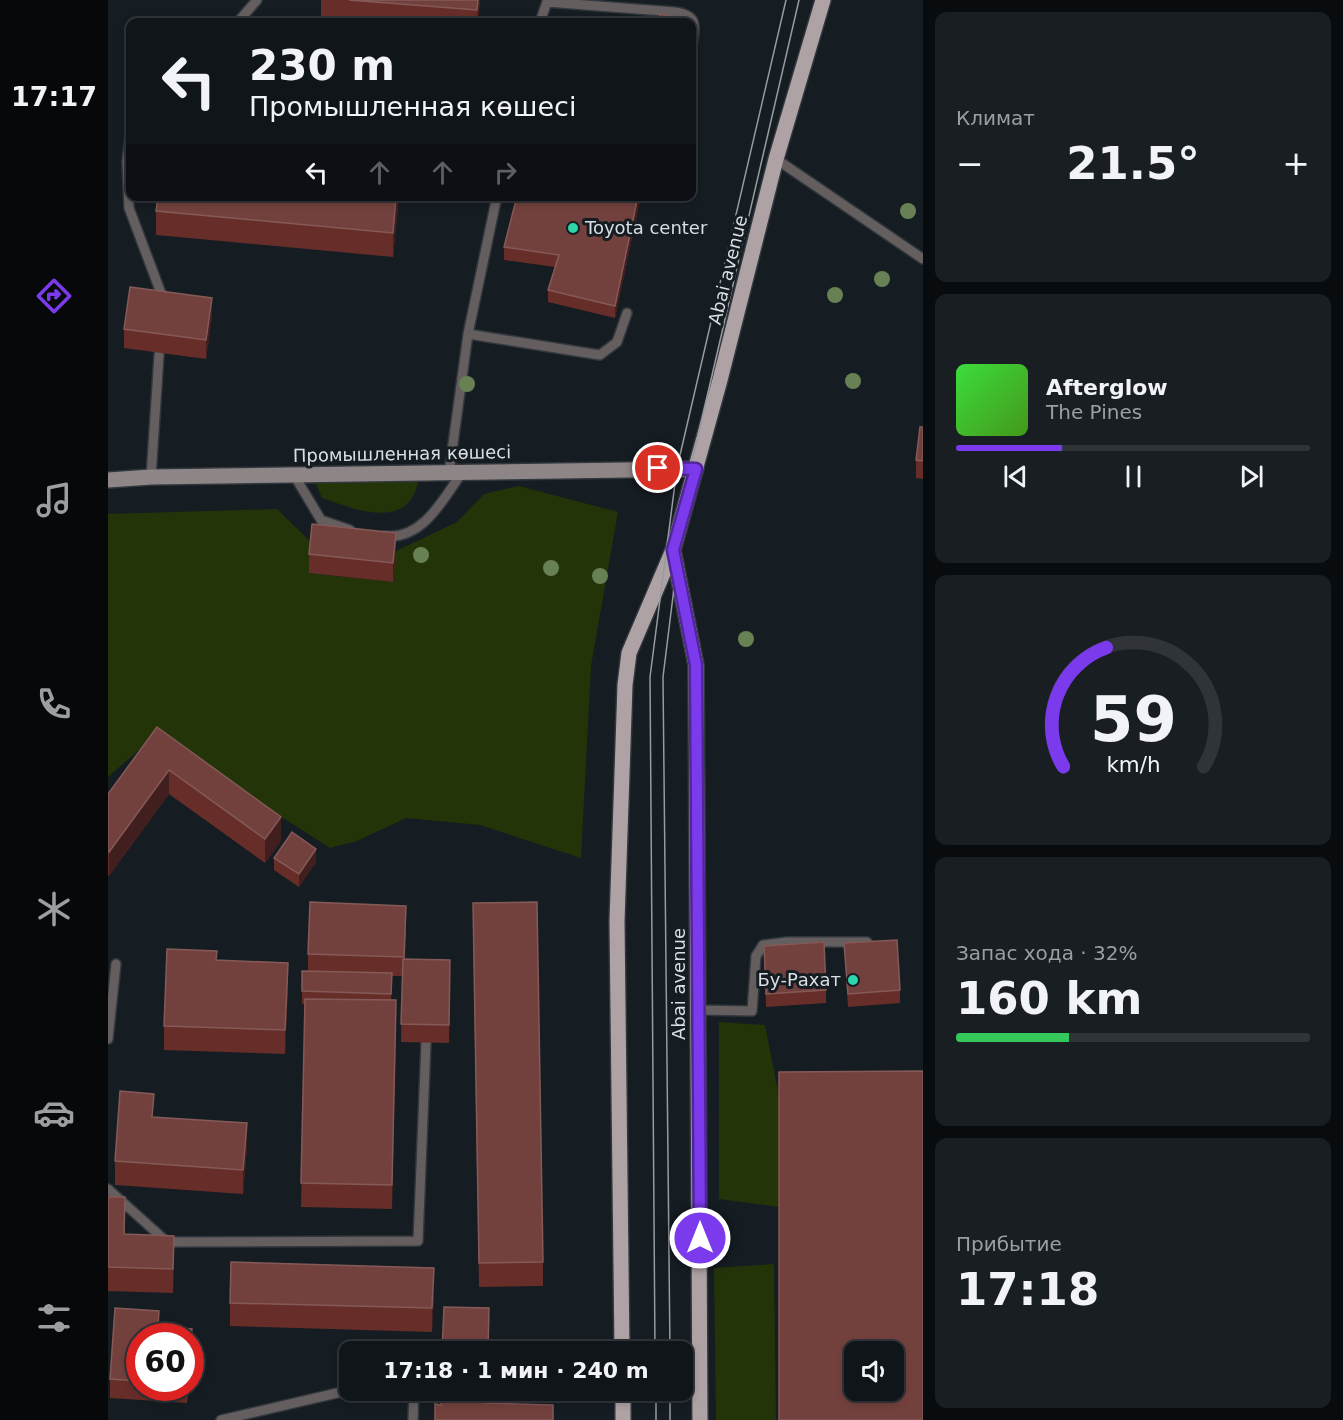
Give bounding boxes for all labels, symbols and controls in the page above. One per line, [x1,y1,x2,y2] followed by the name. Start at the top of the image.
[249,41,395,90] text: 230 m
[150,42,228,120] icon: left
[11,81,97,112] text: 17:17
[249,91,576,122] text: Промышленная көшесі
[956,106,1035,130] text: Климат
[1066,137,1200,190] text: 21.5°
[956,144,984,183] text: −
[1282,144,1310,183] text: +
[300,156,333,189] icon: left
[363,156,396,189] icon: ahead
[426,156,459,189] icon: ahead
[489,156,522,189] icon: right
[704,213,751,327] street label: Abai avenue
[584,217,708,238] place label: Toyota center
[566,221,580,235] marker: Toyota center
[33,275,75,317] icon: directions
[1046,375,1168,400] text: Afterglow
[1046,400,1142,424] text: The Pines
[293,441,511,466] street label: Промышленная көшесі
[632,442,683,493] pin
[641,451,674,484] icon: arrive
[999,460,1032,493] icon: previous
[1117,460,1150,493] icon: pause
[1235,460,1268,493] icon: next
[33,479,75,521] icon: music
[33,683,75,725] icon: phone
[1090,683,1176,756] text: 59
[1106,752,1160,777] text: km/h
[33,888,75,930] icon: climate
[668,928,689,1040] street label: Abai avenue
[956,941,1137,965] text: Запас хода · 32%
[757,969,841,990] place label: Бу-Рахат
[956,972,1142,1025] text: 160 km
[846,973,860,987] marker: Бу-Рахат
[33,1092,75,1134] icon: car
[668,1206,732,1270] position arrow
[956,1232,1062,1256] text: Прибытие
[956,1263,1099,1316] text: 17:18
[33,1297,75,1339] icon: filters
[126,1323,204,1401] speed limit sign: 60
[844,1341,904,1401] map controls
[844,1341,904,1401] button: sound
[383,1358,649,1383] text: 17:18 · 1 мин · 240 m

